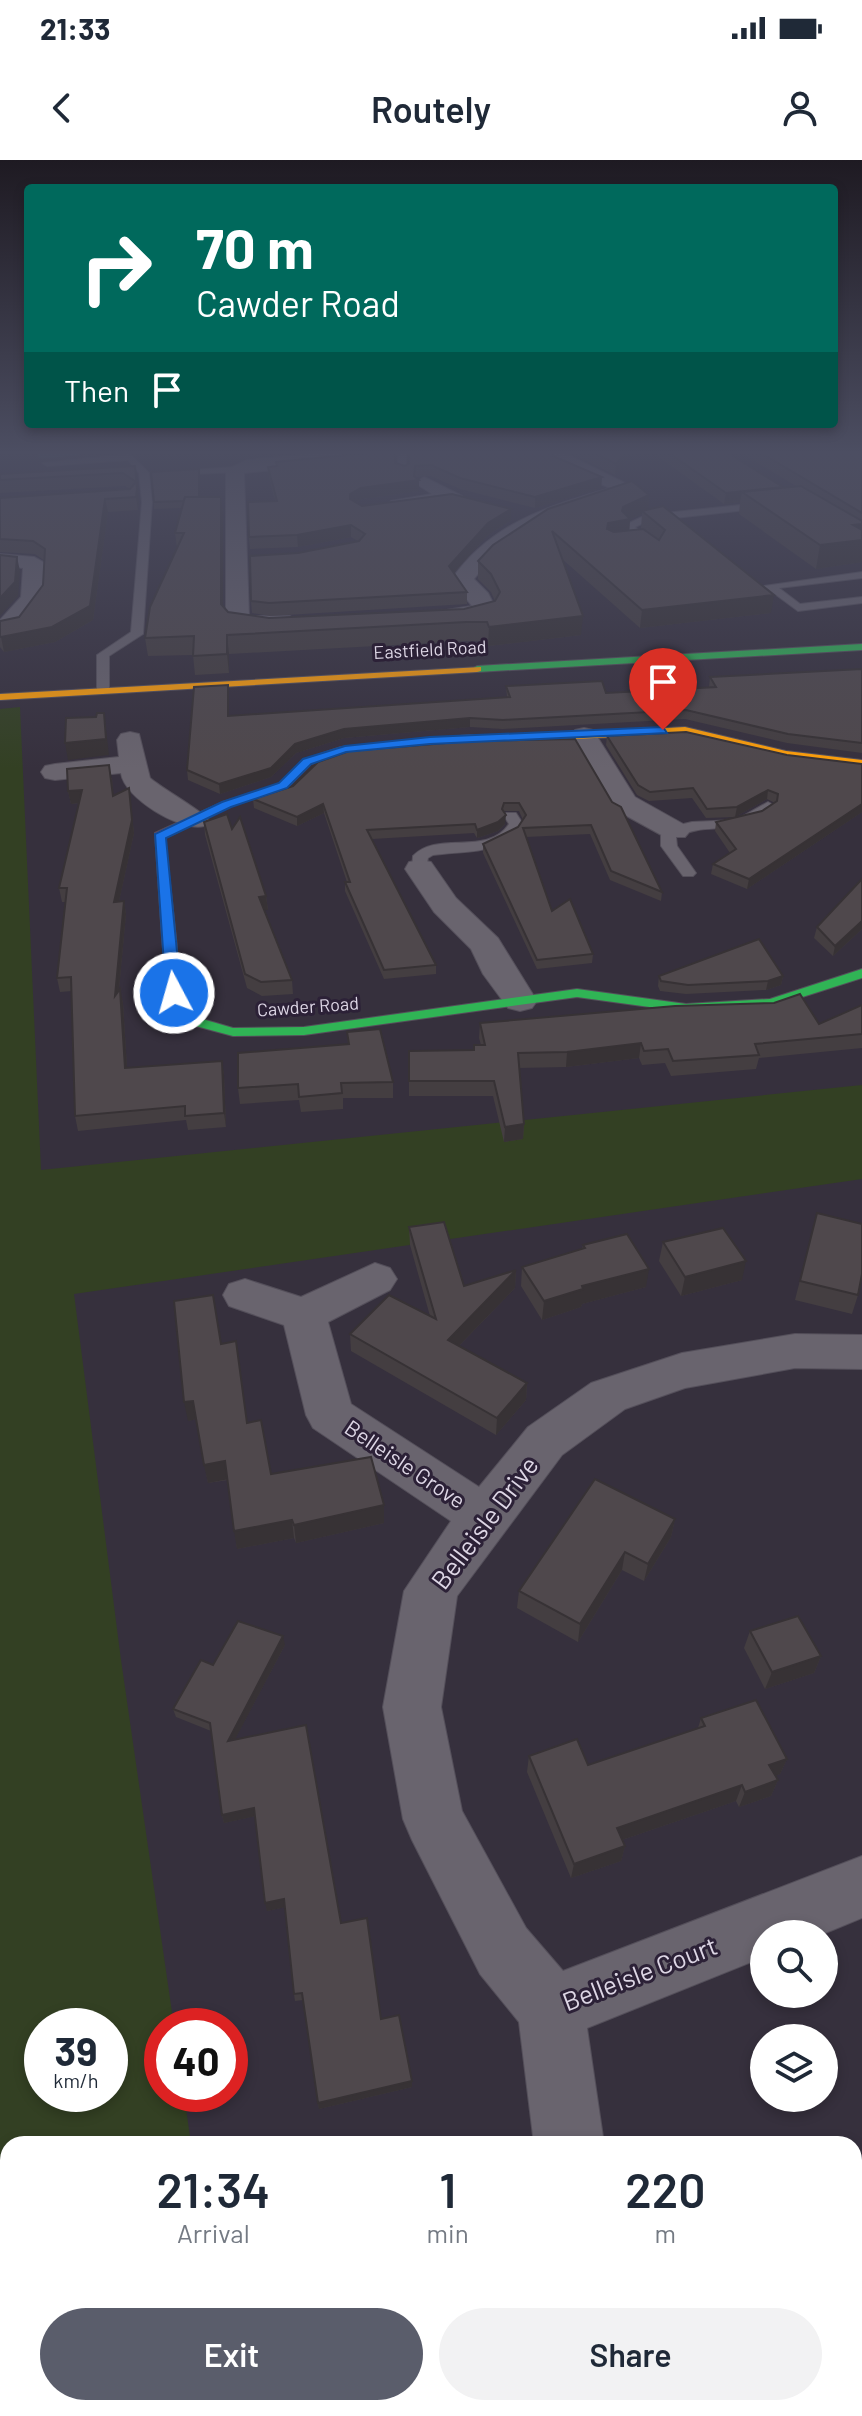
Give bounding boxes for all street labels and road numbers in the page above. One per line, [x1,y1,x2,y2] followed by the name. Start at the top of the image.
[373,635,487,663] street label: Eastfield Road
[256,991,360,1021] street label: Cawder Road
[340,1413,471,1513] street label: Belleisle Grove
[424,1450,544,1595] street label: Belleisle Drive
[558,1929,721,2016] street label: Belleisle Court

